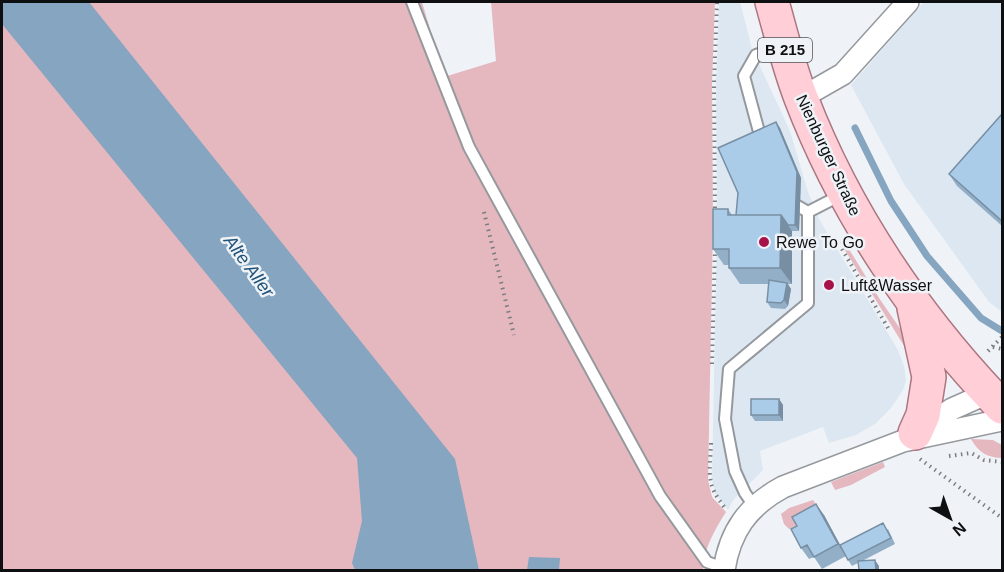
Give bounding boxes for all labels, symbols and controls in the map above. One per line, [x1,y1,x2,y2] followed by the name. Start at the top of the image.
[758,38,812,62] road number: B 215
[793,92,864,219] street label: Nienburger Straße
[219,230,279,302] water label: Alte Aller
[776,234,864,251] place label: Rewe To Go
[757,235,771,249] marker: Rewe To Go
[841,277,933,294] place label: Luft&Wasser
[822,278,836,292] marker: Luft&Wasser
[920,488,980,548] north arrow
[949,519,969,539] text: N

